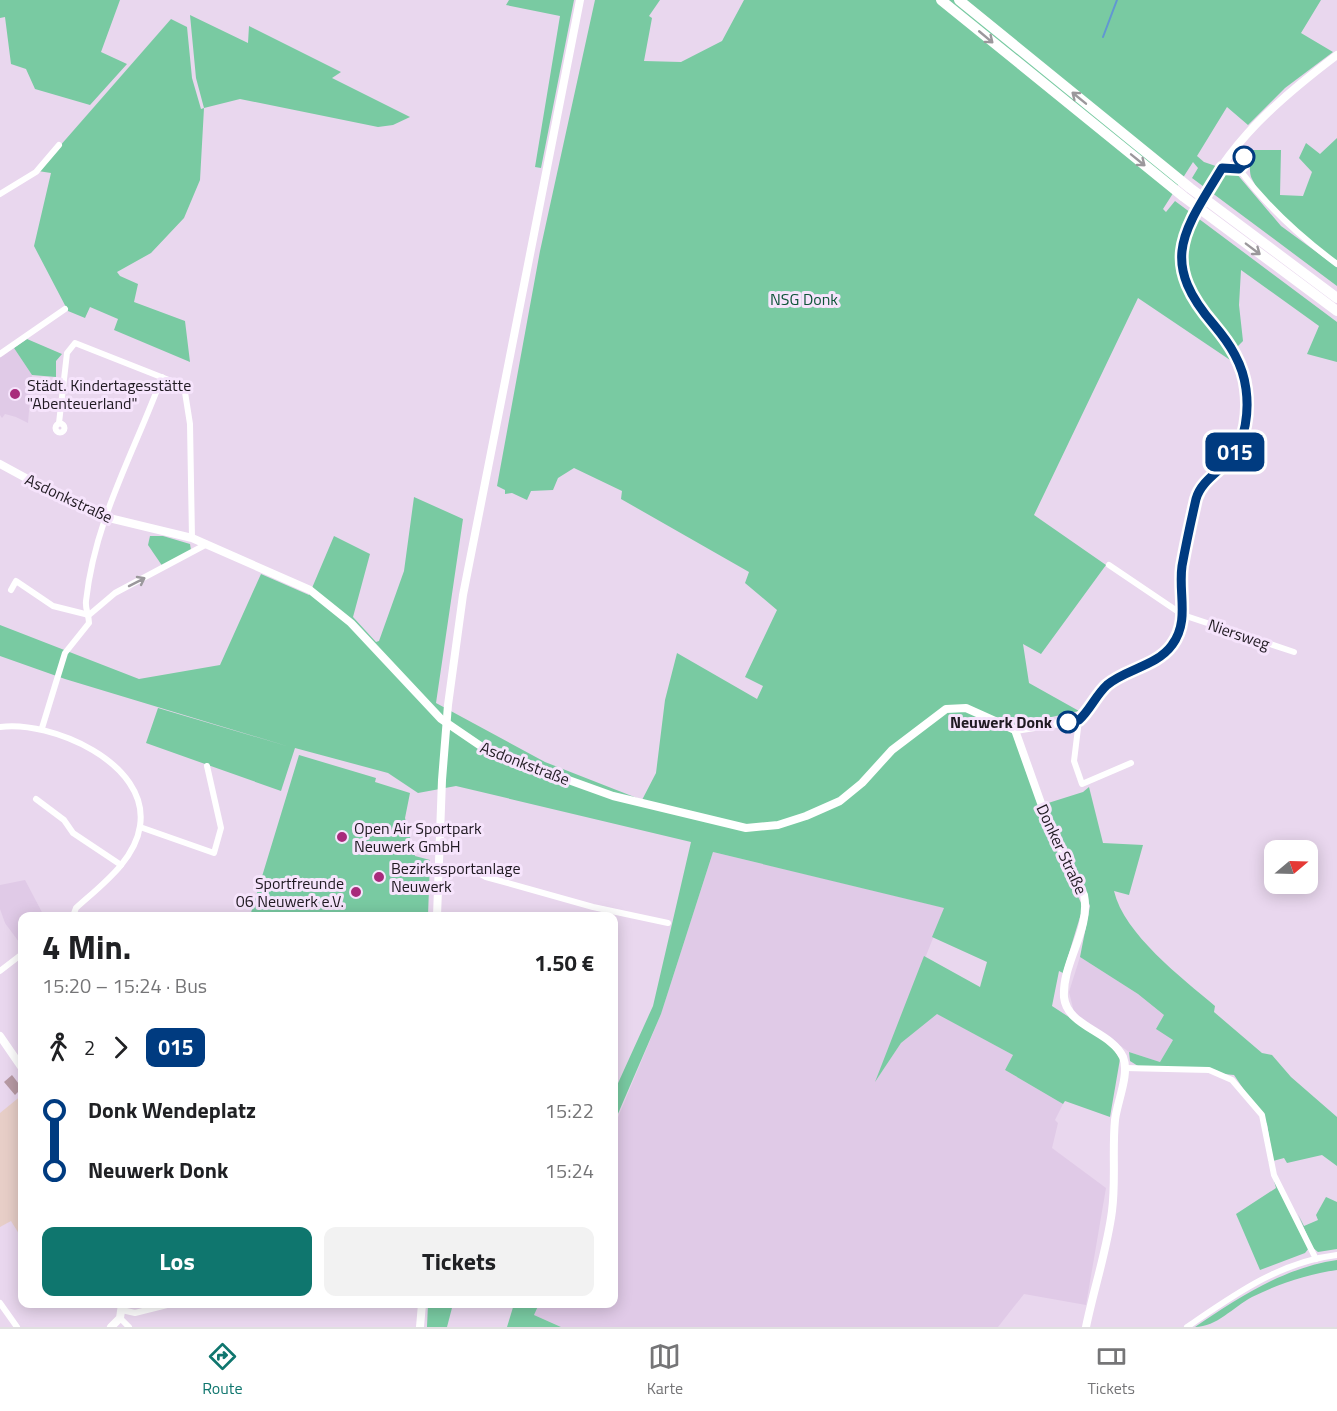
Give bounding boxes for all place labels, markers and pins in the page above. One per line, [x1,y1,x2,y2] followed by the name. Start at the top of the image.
[1233,146,1255,168] unlabelled marker
[27,373,191,415] place label: Städt. Kindertagesstätte "Abenteuerland"
[8,387,22,401] marker: Städt. Kindertagesstätte "Abenteuerland"
[950,710,1053,734] place label: Neuwerk Donk
[1057,711,1079,733] marker: Neuwerk Donk
[354,816,482,858] place label: Open Air Sportpark Neuwerk GmbH
[335,830,349,844] marker: Open Air Sportpark Neuwerk GmbH
[391,856,520,898] place label: Bezirkssportanlage Neuwerk
[372,870,386,884] marker: Bezirkssportanlage Neuwerk
[236,871,344,913] place label: Sportfreunde 06 Neuwerk e.V.
[349,885,363,899] marker: Sportfreunde 06 Neuwerk e.V.

